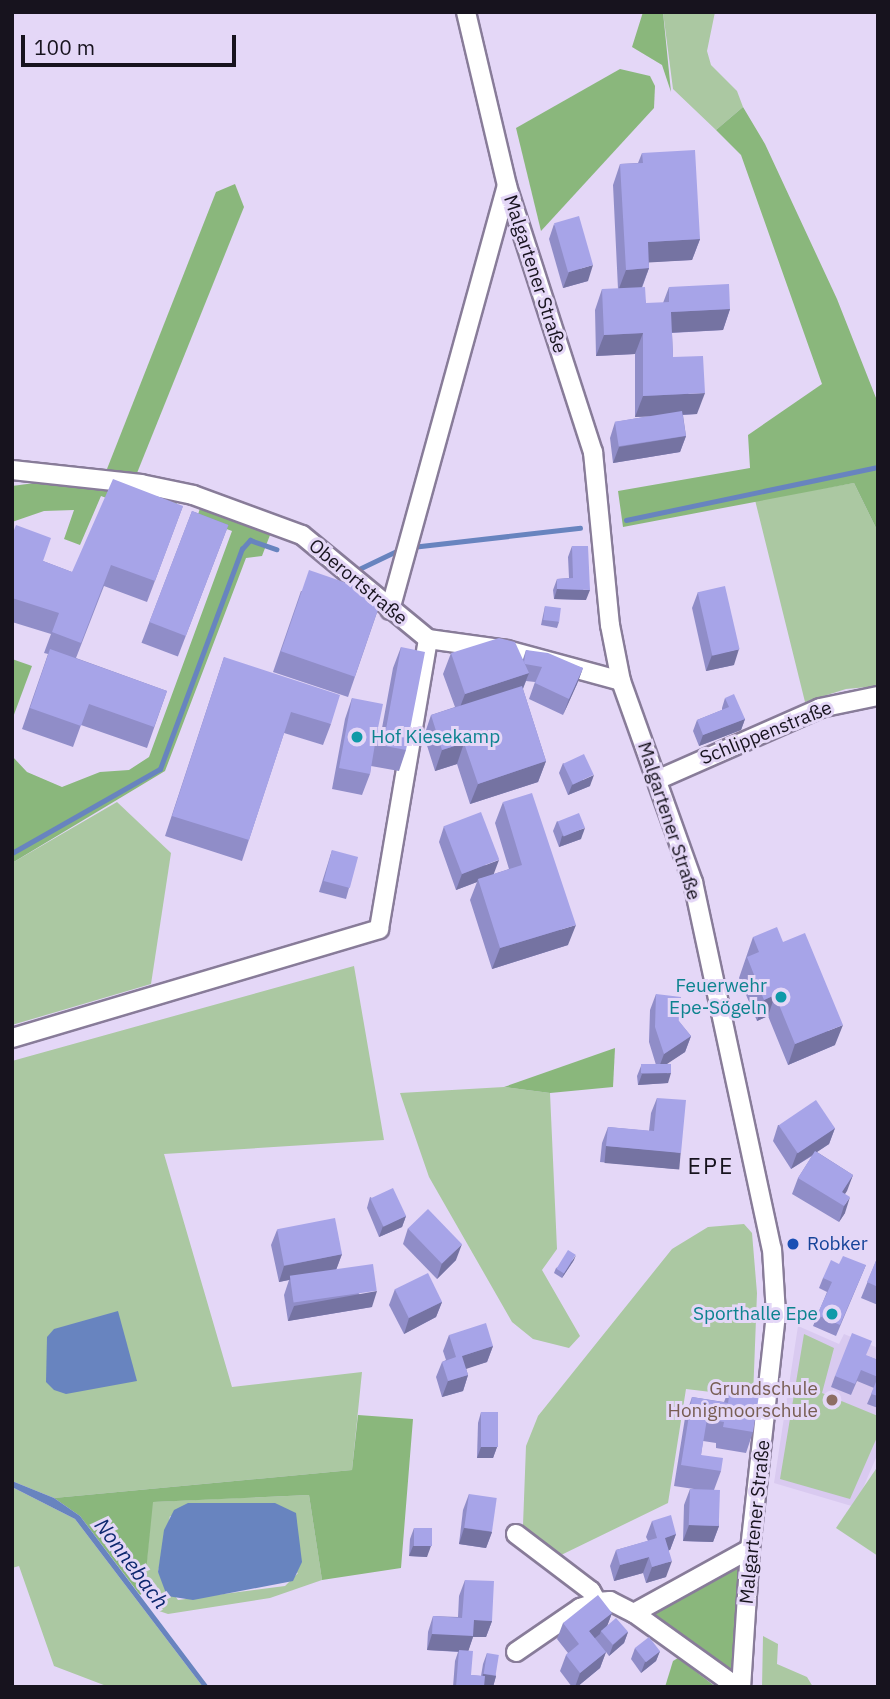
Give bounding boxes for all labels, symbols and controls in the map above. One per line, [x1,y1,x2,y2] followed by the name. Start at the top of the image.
[24,21,240,65] scale bar
[34,33,95,61] text: 100 m
[499,192,571,356] street label: Malgartener Straße
[304,534,412,630] street label: Oberortstraße
[697,696,835,770] street label: Schlippenstraße
[371,726,500,748] place label: Hof Kiesekamp
[349,729,365,745] marker: Hof Kiesekamp
[633,739,705,903] street label: Malgartener Straße
[669,975,767,1019] place label: Feuerwehr Epe-Sögeln
[773,989,789,1005] marker: Feuerwehr Epe-Sögeln
[688,1151,734,1179] district label: EPE
[807,1233,868,1255] place label: Robker
[785,1236,801,1252] marker: Robker
[693,1303,818,1325] place label: Sporthalle Epe
[824,1306,840,1322] marker: Sporthalle Epe
[668,1378,818,1422] place label: Grundschule Honigmoorschule
[824,1392,840,1408] marker: Grundschule Honigmoorschule
[735,1439,775,1605] street label: Malgartener Straße
[90,1513,174,1613] water label: Nonnebach

